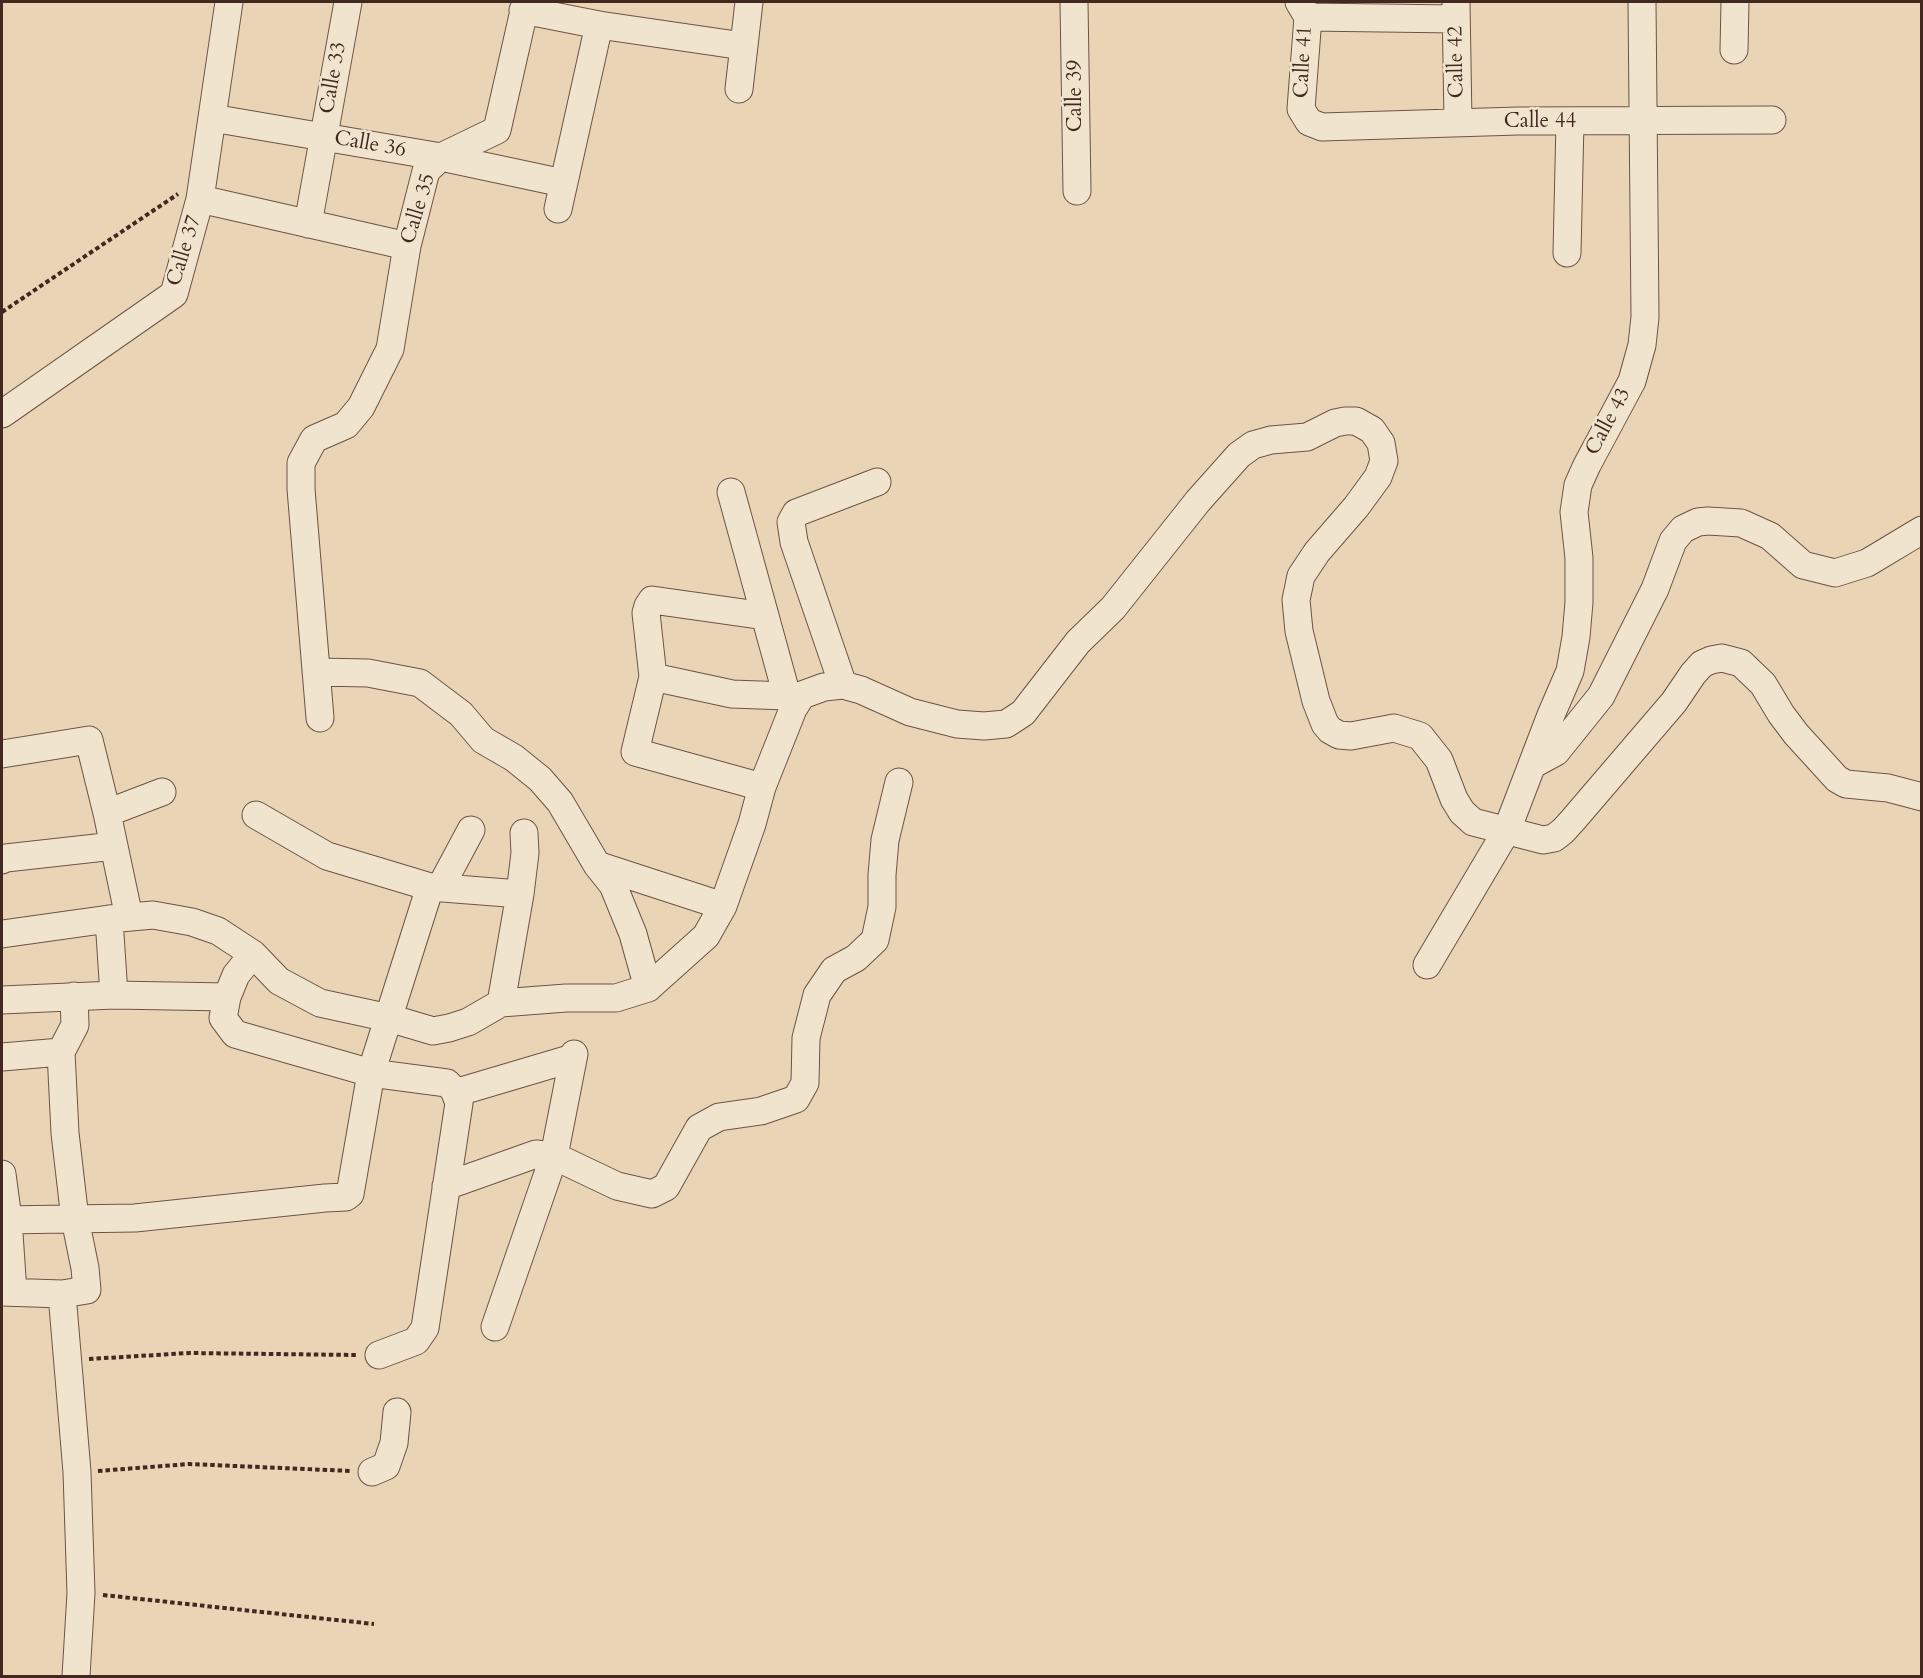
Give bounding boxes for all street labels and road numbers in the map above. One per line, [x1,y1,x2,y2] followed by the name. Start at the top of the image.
[1290,25,1318,99] street label: Calle 41
[1444,26,1470,98] street label: Calle 42
[315,40,353,116] street label: Calle 33
[1063,60,1089,132] street label: Calle 39
[1504,109,1576,135] street label: Calle 44
[332,126,408,164] street label: Calle 36
[396,171,442,247] street label: Calle 35
[162,213,208,289] street label: Calle 37
[1581,384,1637,460] street label: Calle 43

